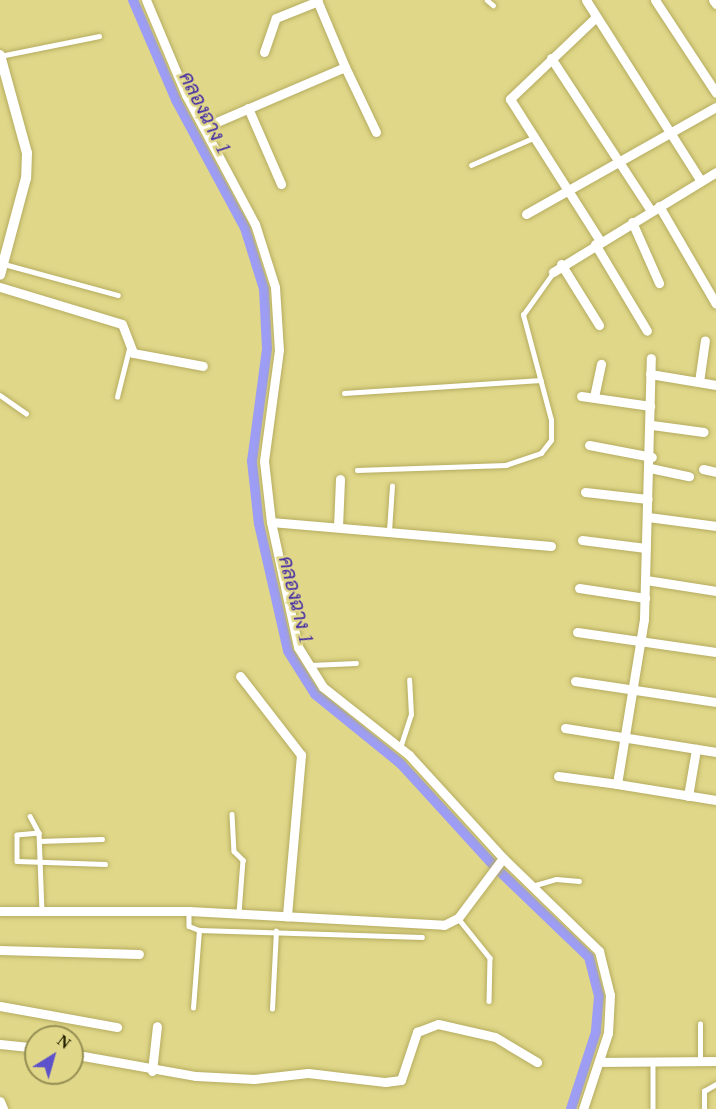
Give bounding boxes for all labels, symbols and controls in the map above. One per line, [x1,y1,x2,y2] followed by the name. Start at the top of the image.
[174,68,236,158] water label: คลองฉาง 1
[274,554,318,646] water label: คลองฉาง 1
[24,1025,84,1085] north arrow
[54,1032,74,1052] text: N

